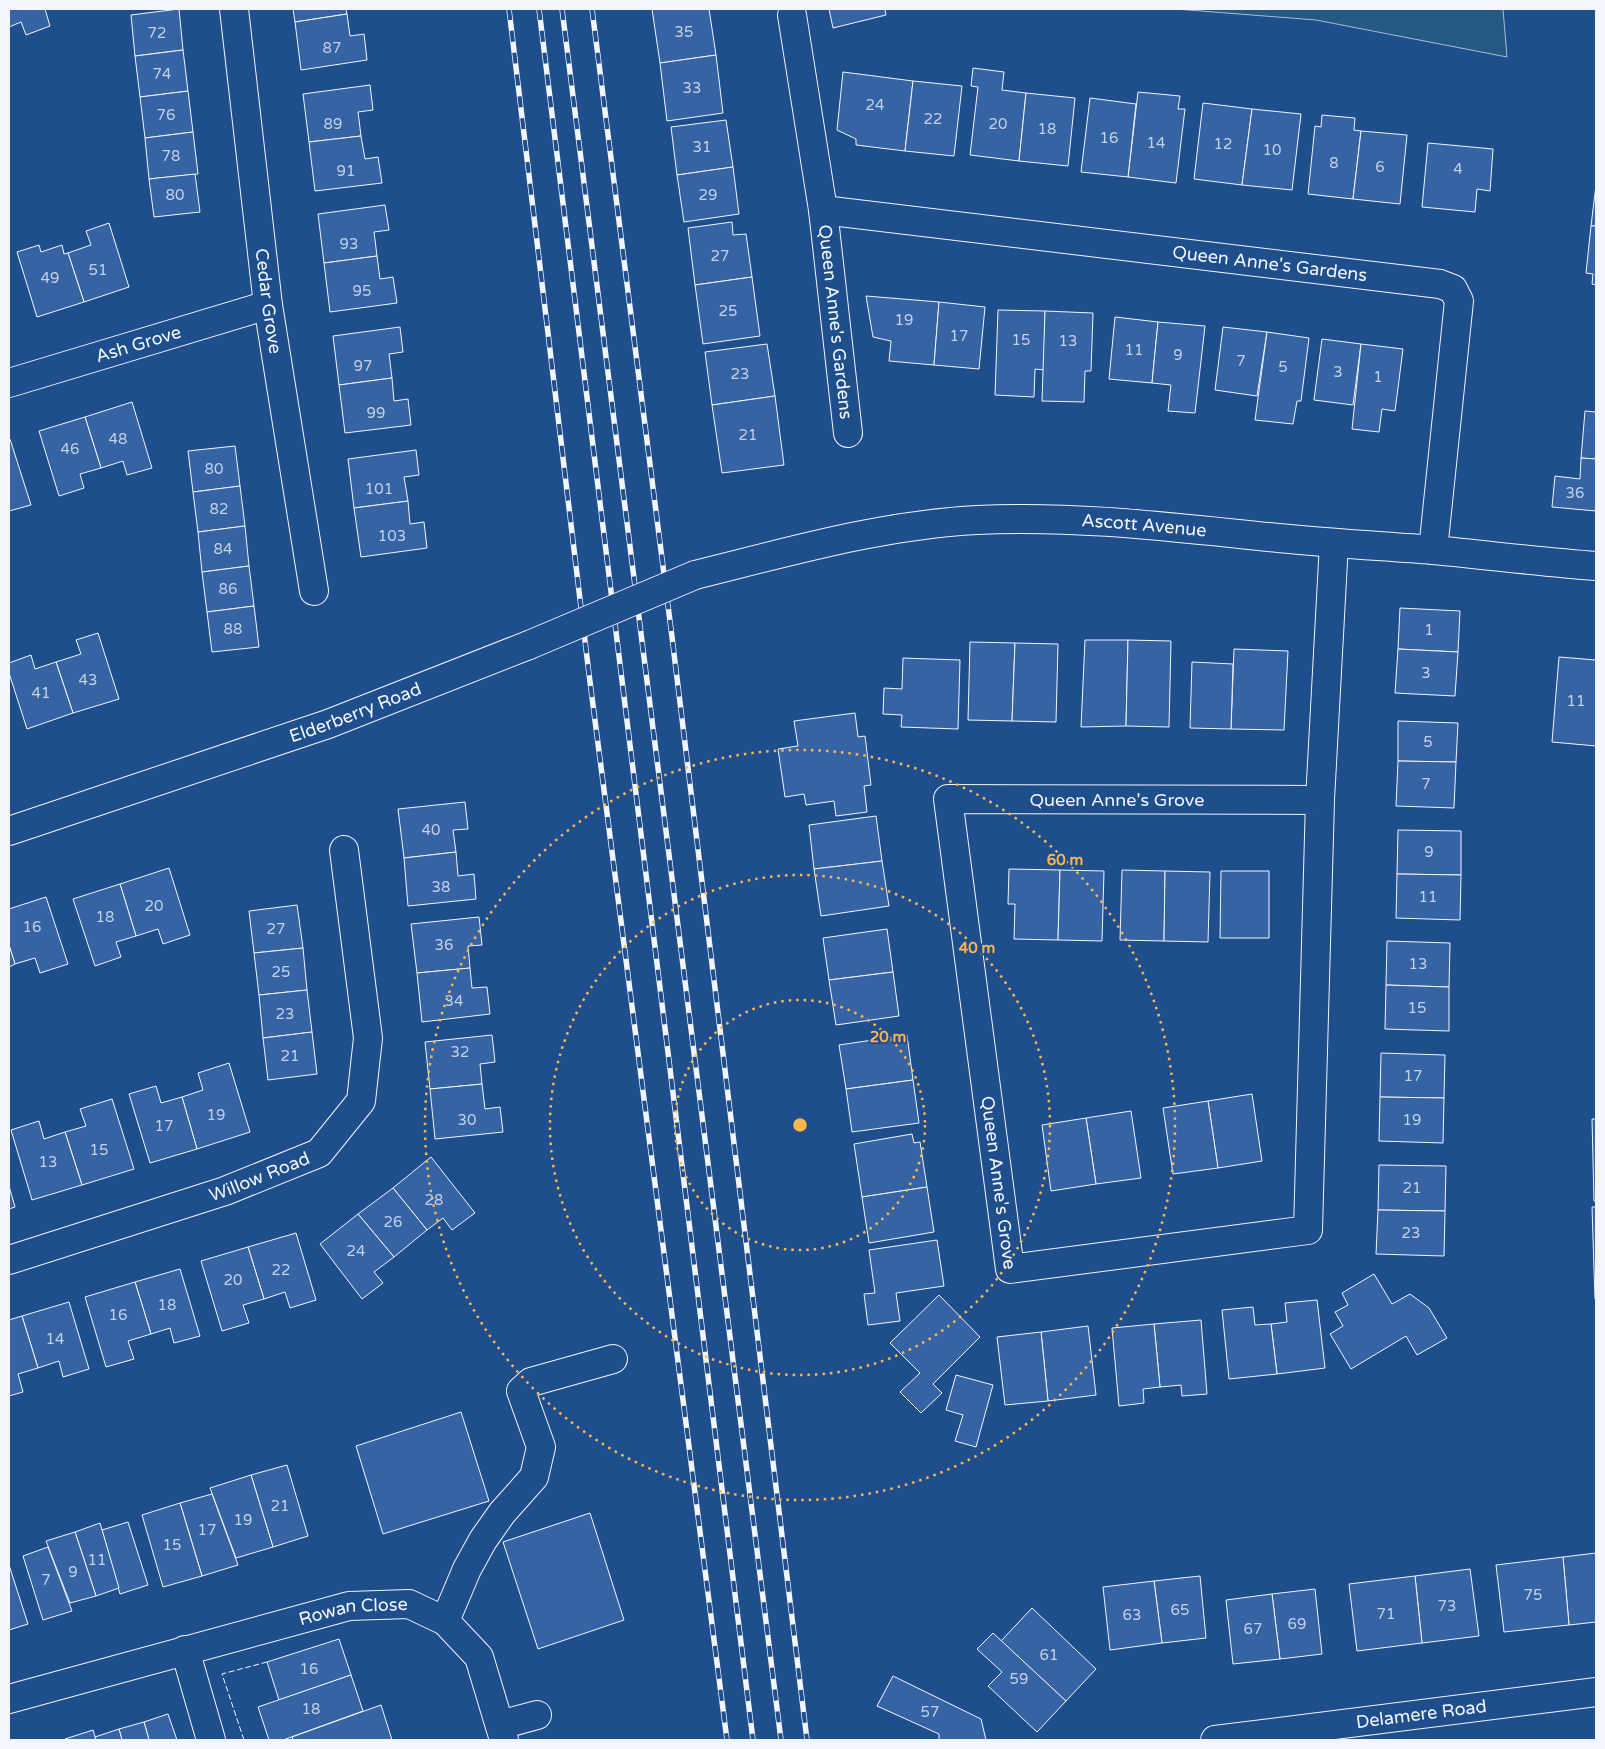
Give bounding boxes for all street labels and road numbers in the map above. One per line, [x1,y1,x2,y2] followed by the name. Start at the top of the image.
[814,223,857,420] street label: Queen Anne's Gardens
[1171,241,1368,286] street label: Queen Anne's Gardens
[251,247,287,355] street label: Cedar Grove
[93,321,184,367] street label: Ash Grove
[1081,509,1208,542] street label: Ascott Avenue
[286,677,424,747] street label: Elderberry Road
[1030,789,1204,811] street label: Queen Anne's Grove
[976,1094,1021,1271] street label: Queen Anne's Grove
[206,1147,313,1206] street label: Willow Road
[296,1593,408,1630] street label: Rowan Close
[1355,1695,1488,1733] street label: Delamere Road

